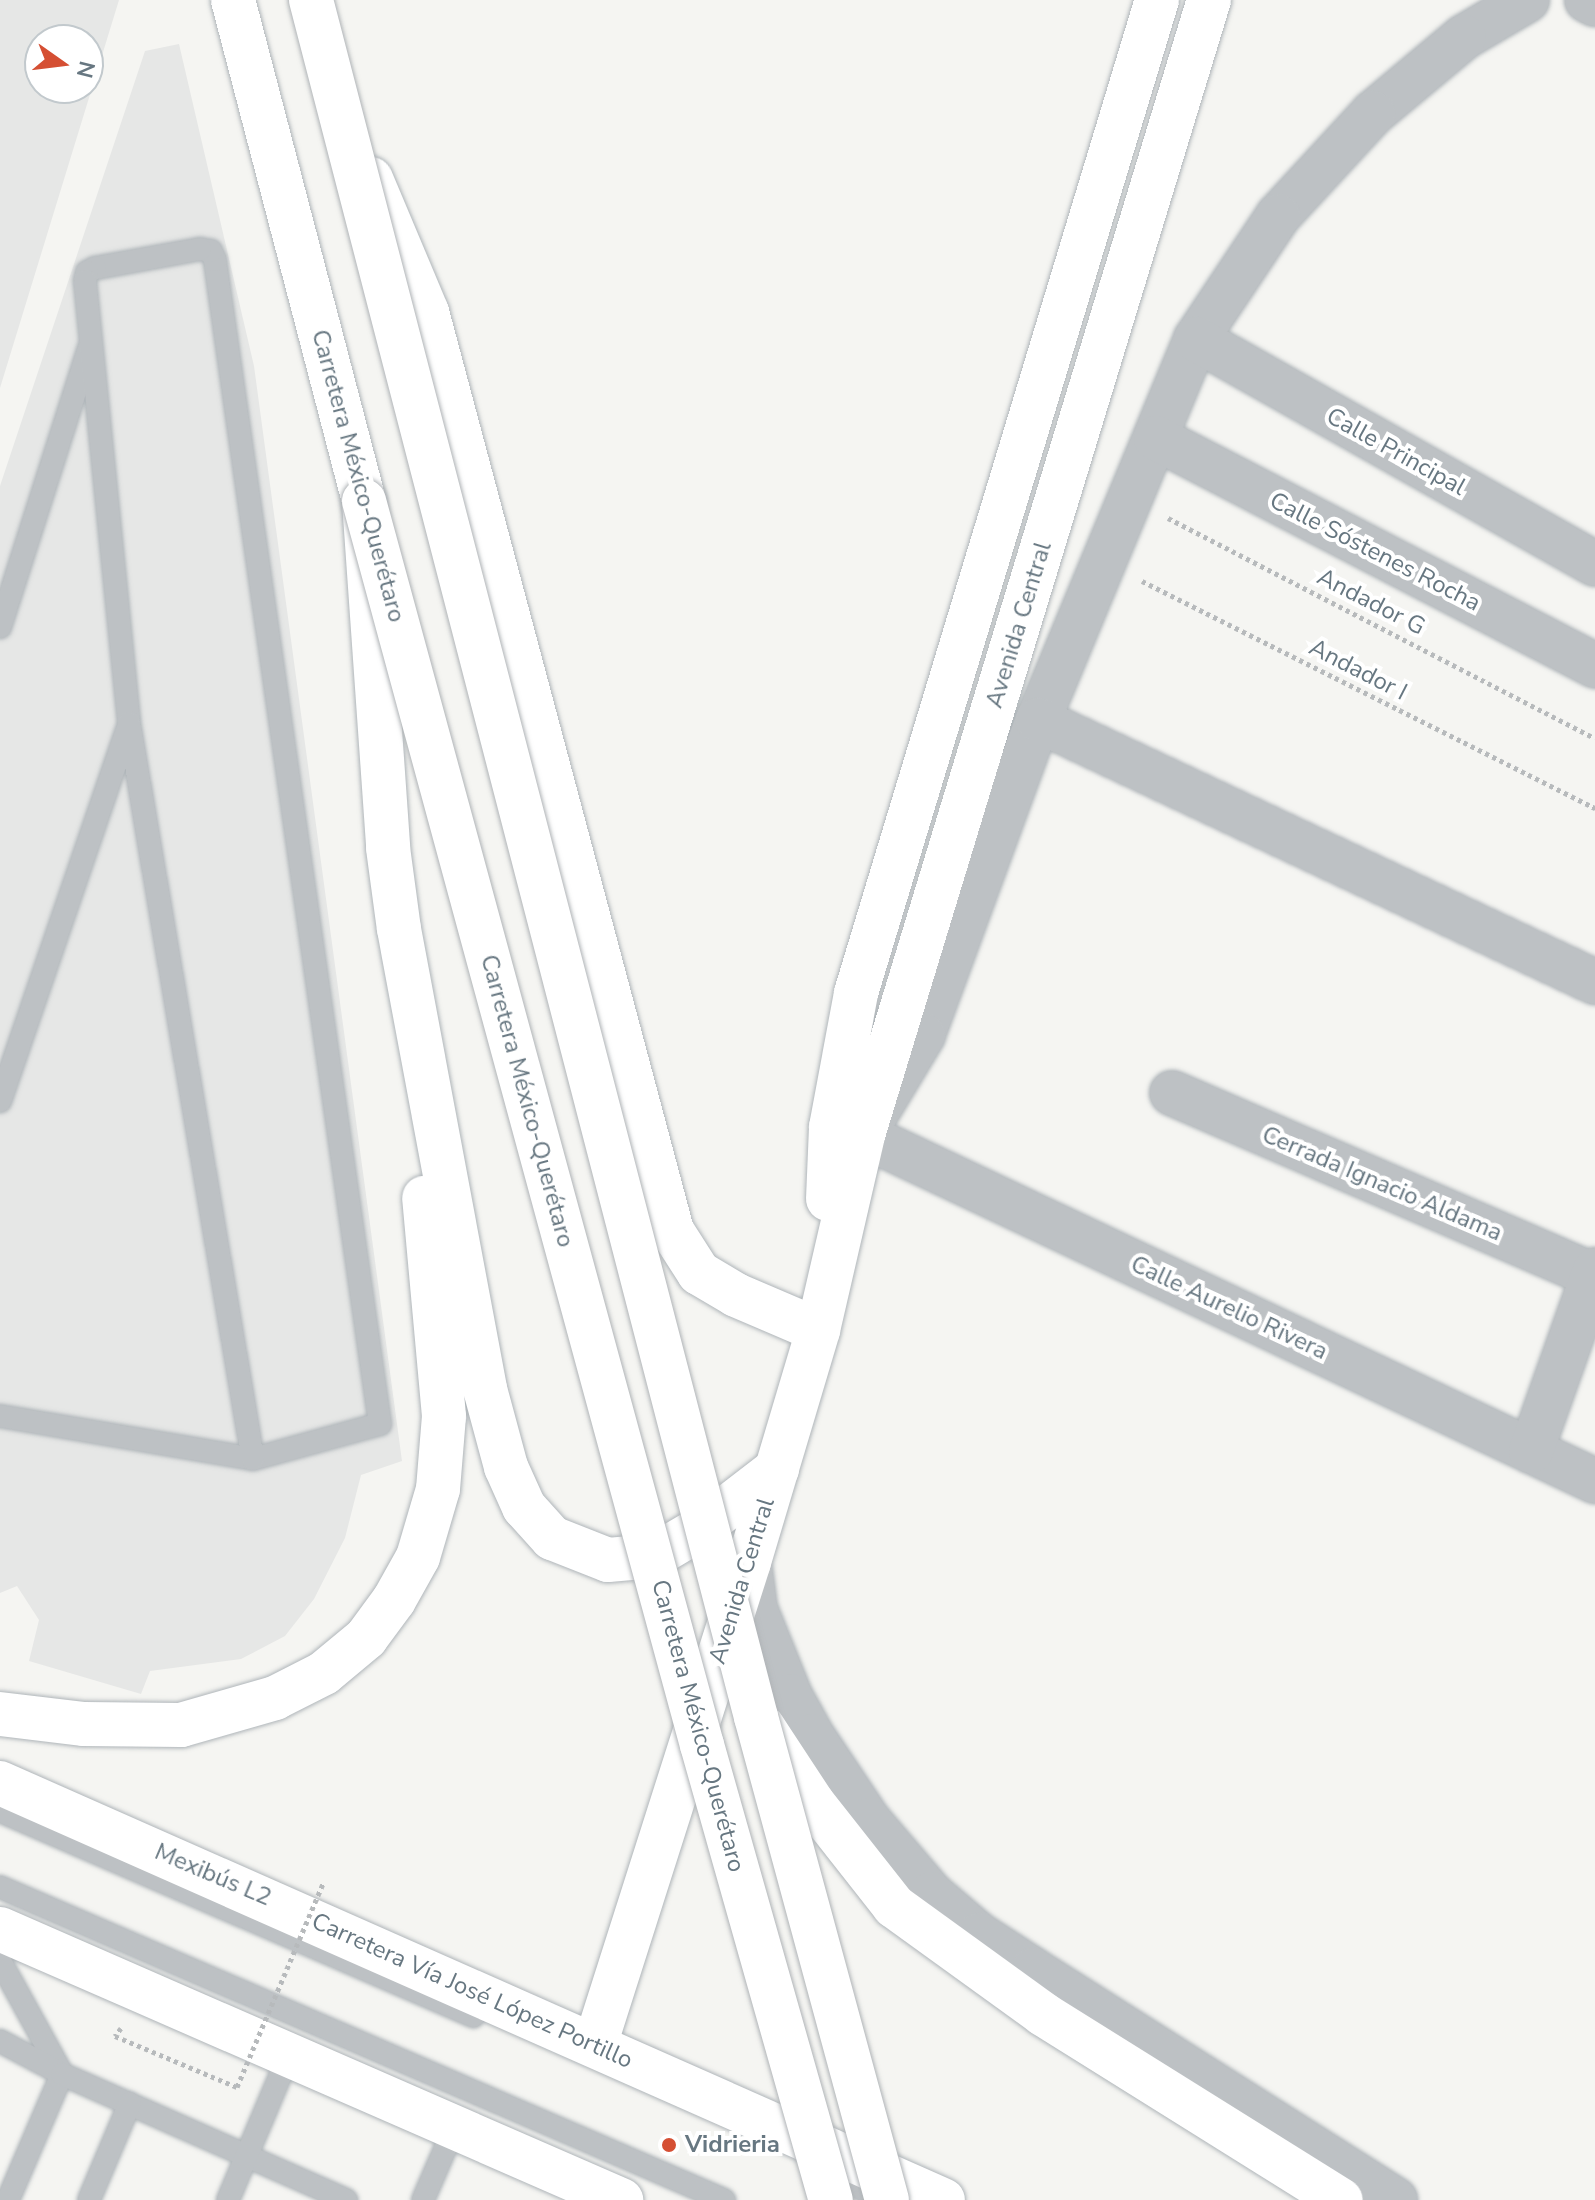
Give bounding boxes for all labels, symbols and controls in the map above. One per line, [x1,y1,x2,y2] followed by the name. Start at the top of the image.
[24,24,104,104] north arrow
[69,58,102,81] text: N
[305,327,411,625] street label: Carretera México-Querétaro
[1321,402,1471,502] street label: Calle Principal
[1265,486,1485,618] street label: Calle Sóstenes Rocha
[980,538,1058,712] street label: Avenida Central
[1312,563,1430,641] street label: Andador G
[1304,633,1412,707] street label: Andador I
[474,952,580,1250] street label: Carretera México-Querétaro
[1258,1120,1506,1248] street label: Cerrada Ignacio Aldama
[1126,1250,1332,1366] street label: Calle Aurelio Rivera
[703,1494,781,1668] street label: Avenida Central
[645,1577,751,1875] street label: Carretera México-Querétaro
[150,1838,276,1912] street label: Mexibús L2
[307,1907,637,2075] street label: Carretera Vía José López Portillo
[685,2131,780,2159] place label: Vidrieria
[660,2136,678,2154] marker: Vidrieria

